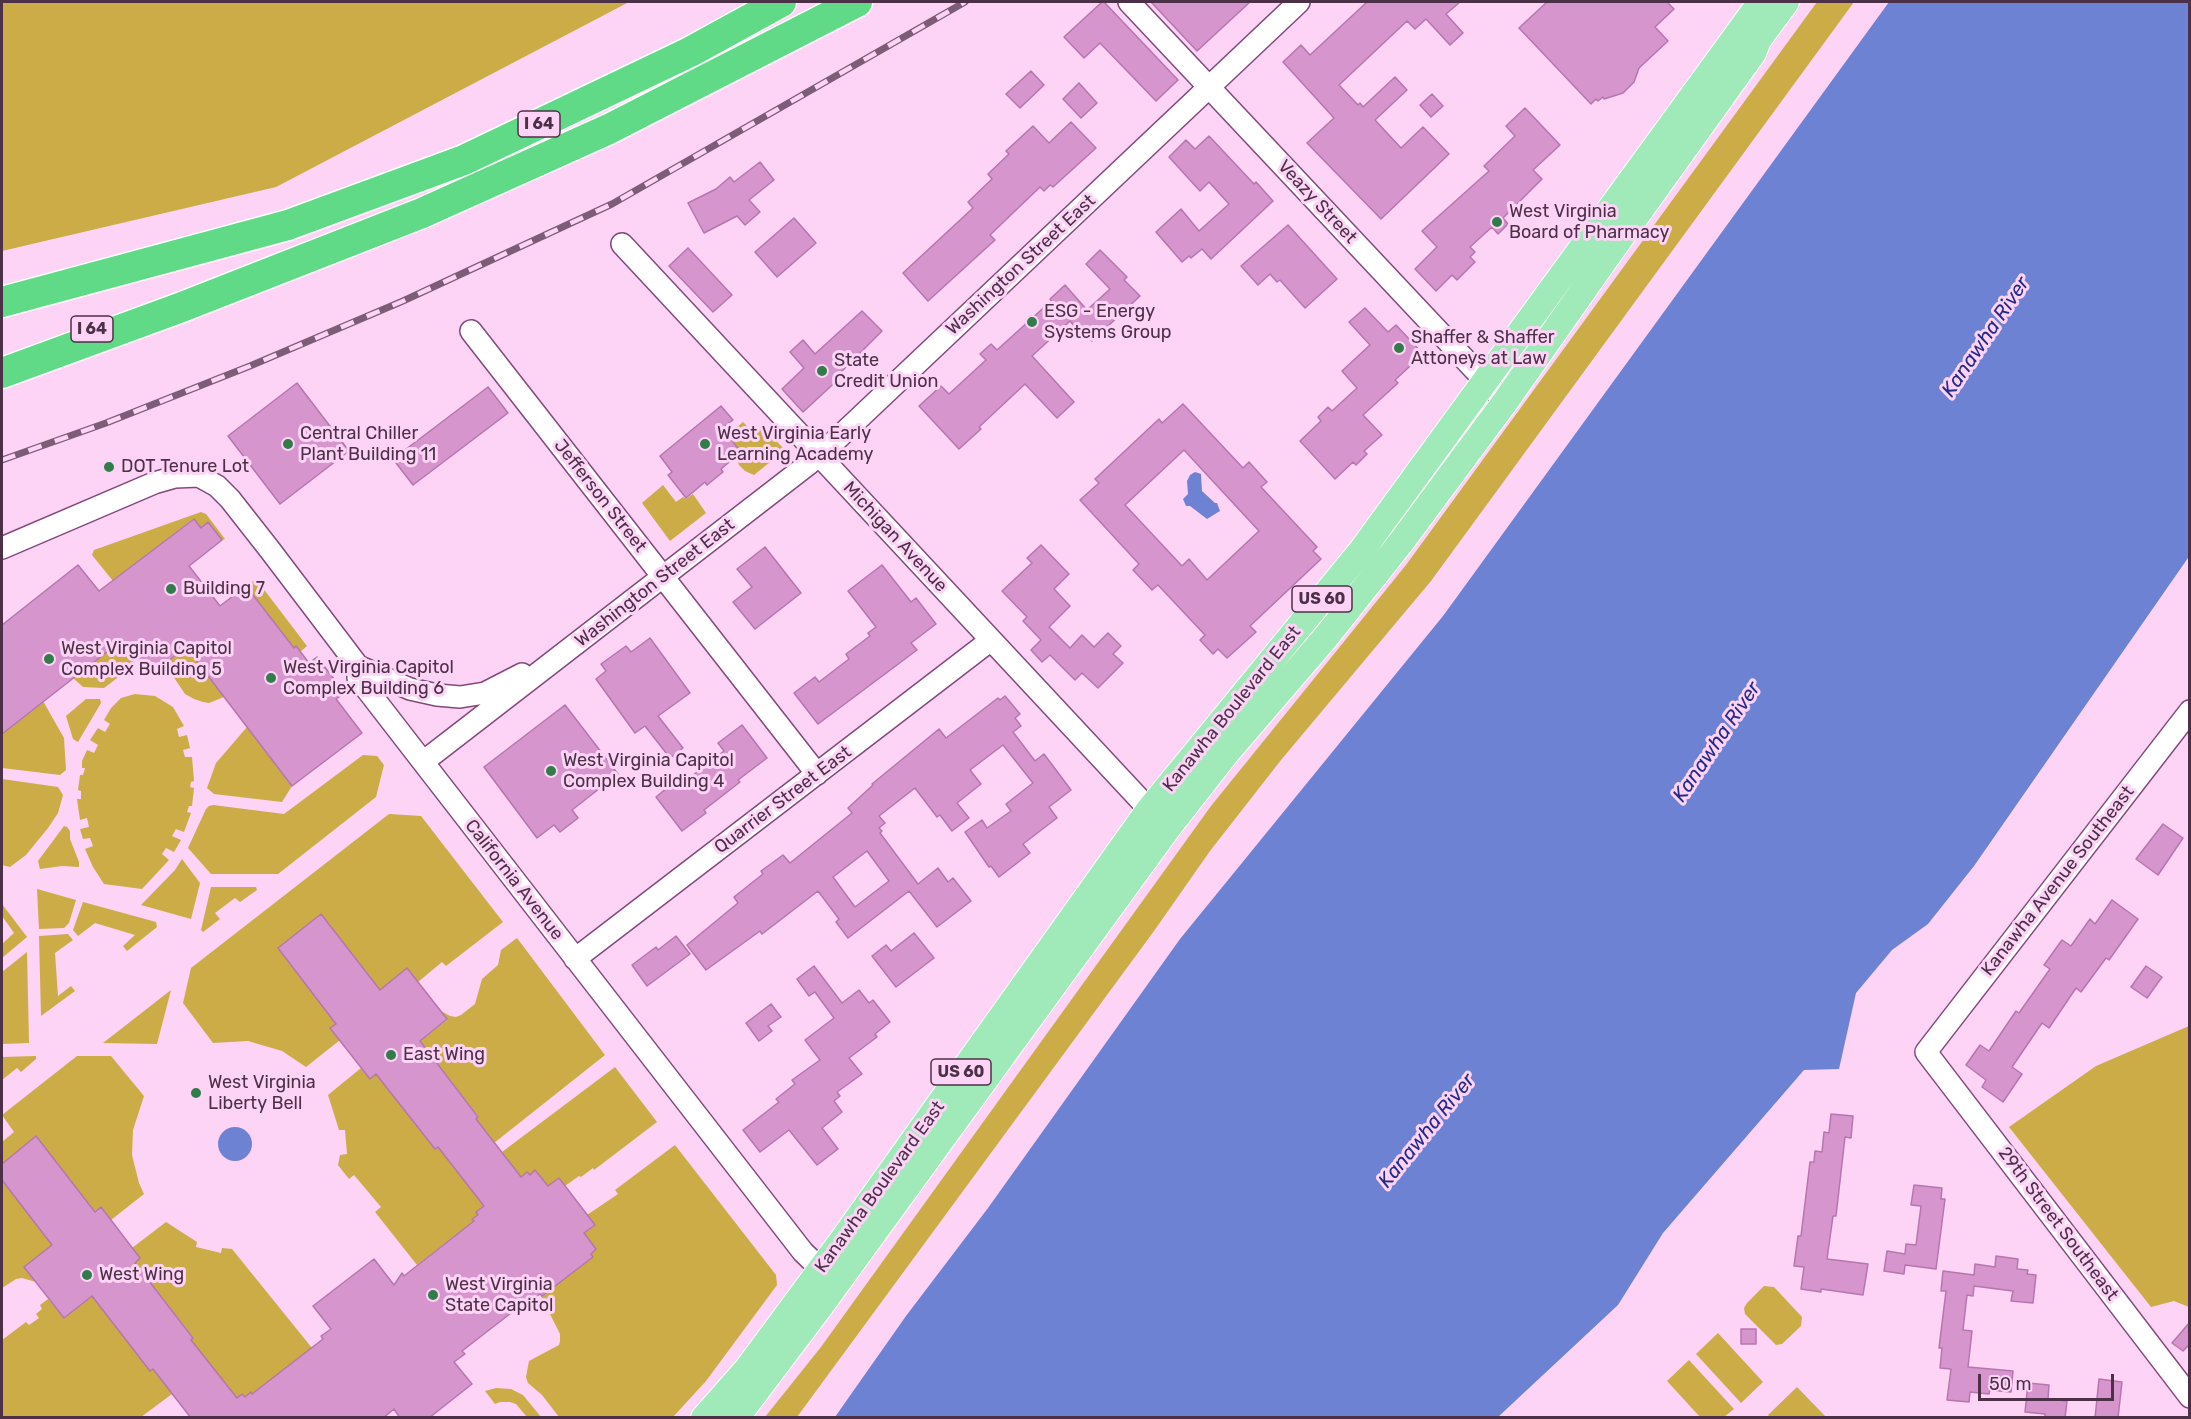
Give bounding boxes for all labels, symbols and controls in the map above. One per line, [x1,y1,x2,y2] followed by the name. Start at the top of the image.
[518,111,560,137] road number: I 64
[1273,156,1361,248] street label: Veazy Street
[942,190,1100,340] street label: Washington Street East
[1509,201,1669,244] place label: West Virginia Board of Pharmacy
[1490,215,1504,229] marker: West Virginia Board of Pharmacy
[1937,272,2035,402] water label: Kanawha River
[1044,301,1172,344] place label: ESG - Energy Systems Group
[1025,315,1039,329] marker: ESG - Energy Systems Group
[71,316,113,342] road number: I 64
[1411,327,1555,370] place label: Shaffer & Shaffer Attoneys at Law
[1392,341,1406,355] marker: Shaffer & Shaffer Attoneys at Law
[834,350,938,392] place label: State Credit Union
[815,364,829,378] marker: State Credit Union
[300,423,436,466] place label: Central Chiller Plant Building 11
[717,423,873,466] place label: West Virginia Early Learning Academy
[549,435,651,557] street label: Jefferson Street
[281,437,295,451] marker: Central Chiller Plant Building 11
[698,437,712,451] marker: West Virginia Early Learning Academy
[121,456,249,478] place label: DOT Tenure Lot
[102,460,116,474] marker: DOT Tenure Lot
[838,477,952,597] street label: Michigan Avenue
[571,514,739,652] street label: Washington Street East
[183,578,265,600] place label: Building 7
[164,582,178,596] marker: Building 7
[1292,586,1352,612] road number: US 60
[1159,622,1305,796] street label: Kanawha Boulevard East
[61,638,232,680] place label: West Virginia Capitol Complex Building 5
[42,652,56,666] marker: West Virginia Capitol Complex Building 5
[283,657,454,700] place label: West Virginia Capitol Complex Building 6
[264,671,278,685] marker: West Virginia Capitol Complex Building 6
[1668,677,1766,807] water label: Kanawha River
[710,741,856,859] street label: Quarrier Street East
[563,750,734,792] place label: West Virginia Capitol Complex Building 4
[544,764,558,778] marker: West Virginia Capitol Complex Building 4
[1977,782,2139,980] street label: Kanawha Avenue Southeast
[460,815,568,945] street label: California Avenue
[403,1044,485,1066] place label: East Wing
[384,1048,398,1062] marker: East Wing
[931,1059,991,1085] road number: US 60
[1374,1069,1480,1193] water label: Kanawha River
[208,1072,316,1114] place label: West Virginia Liberty Bell
[189,1086,203,1100] marker: West Virginia Liberty Bell
[810,1097,950,1277] street label: Kanawha Boulevard East
[1993,1143,2123,1305] street label: 29th Street Southeast
[99,1264,184,1286] place label: West Wing
[80,1268,94,1282] marker: West Wing
[445,1274,553,1316] place label: West Virginia State Capitol
[426,1288,440,1302] marker: West Virginia State Capitol
[1981,1362,2118,1400] scale bar
[1989,1373,2032,1395] text: 50 m

